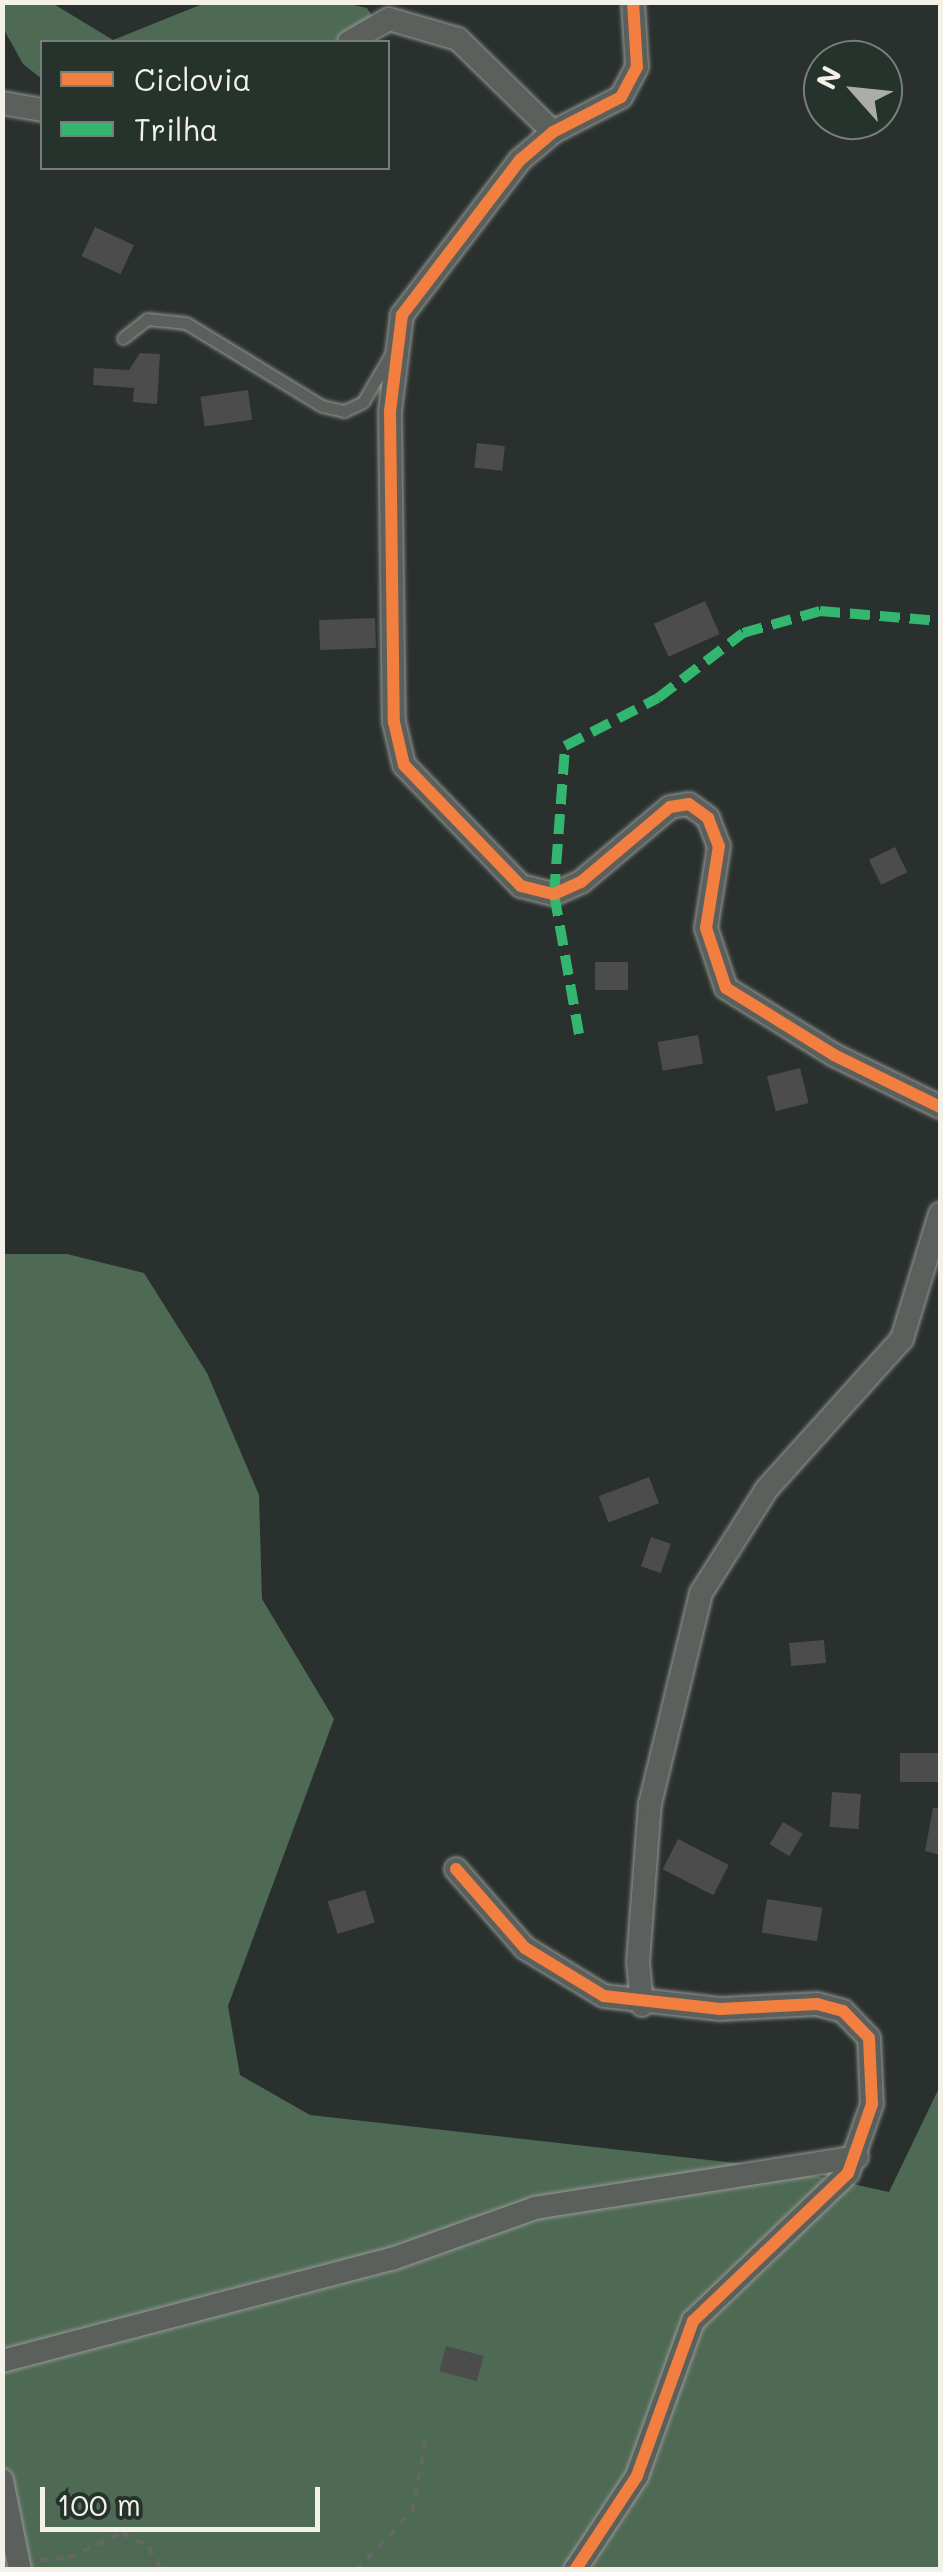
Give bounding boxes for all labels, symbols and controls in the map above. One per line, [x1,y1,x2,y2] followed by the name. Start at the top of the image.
[40,40,390,170] legend
[803,40,903,140] north arrow
[134,59,251,99] text: Ciclovia
[807,60,849,95] text: N
[134,109,218,149] text: Trilha
[45,2467,325,2529] scale bar
[57,2484,141,2524] text: 100 m

